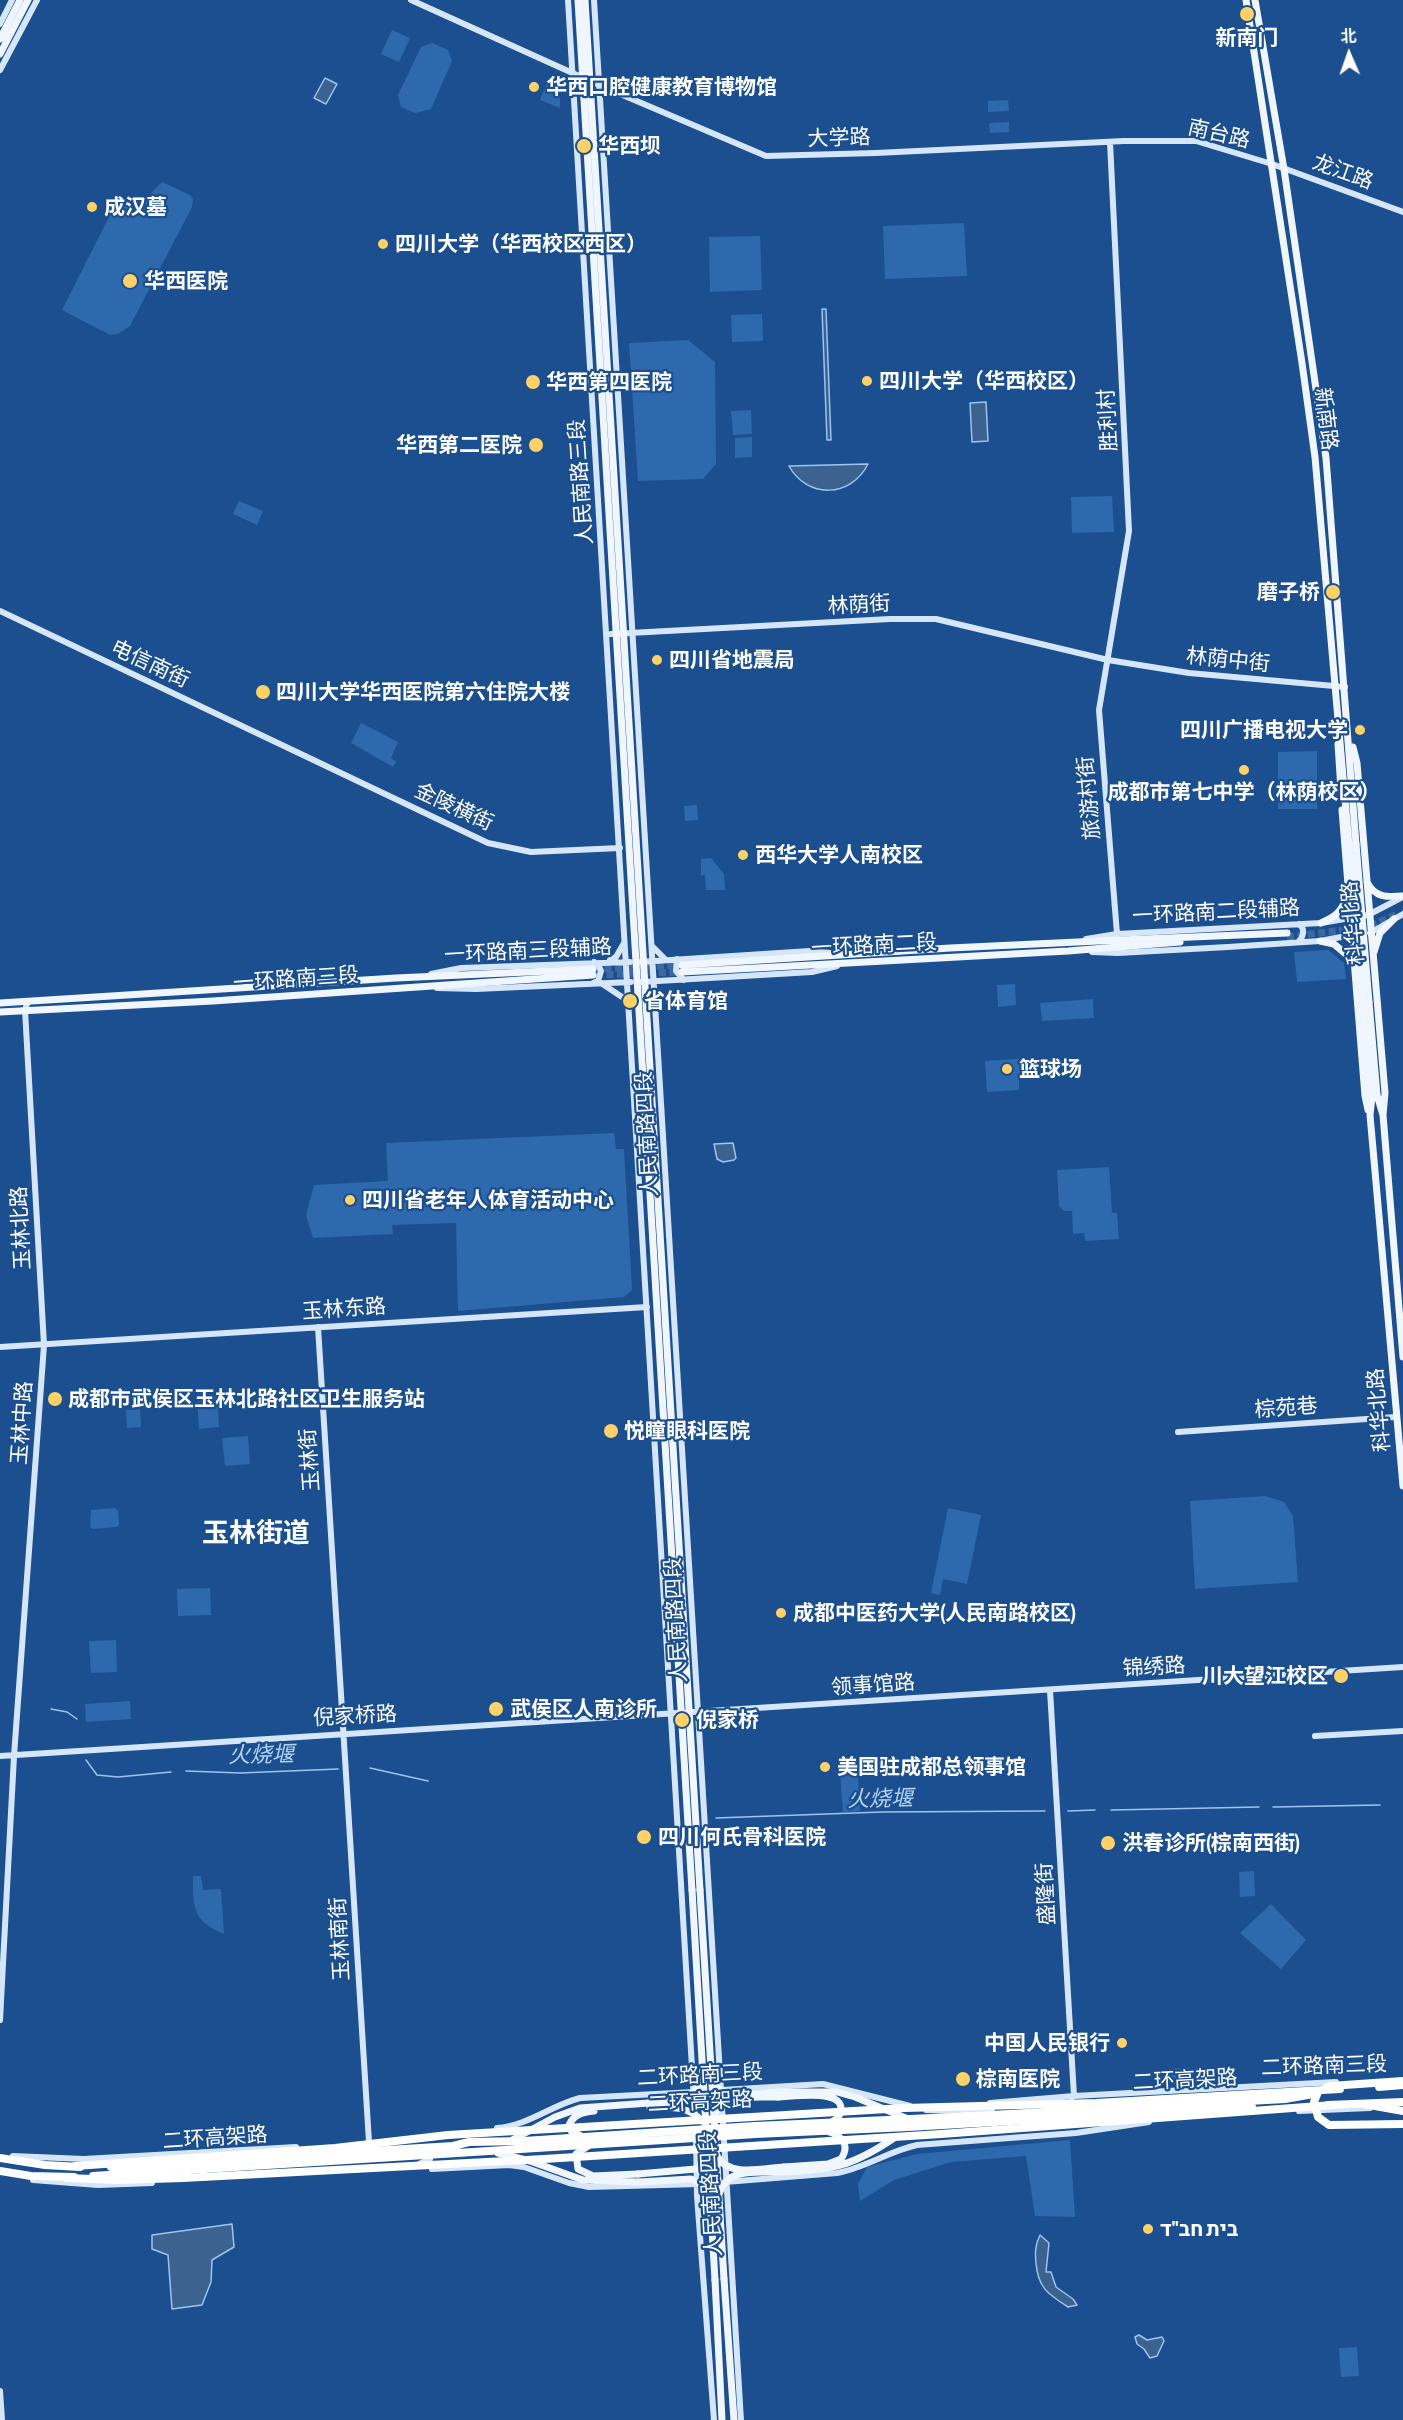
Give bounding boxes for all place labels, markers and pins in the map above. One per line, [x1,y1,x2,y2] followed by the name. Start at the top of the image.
[1238,5,1256,23] marker: 新南门
[1216,25,1278,51] place label: 新南门
[546,74,777,100] place label: 华西口腔健康教育博物馆
[527,80,541,94] marker: 华西口腔健康教育博物馆
[598,133,661,159] place label: 华西坝
[575,137,593,155] marker: 华西坝
[104,194,167,220] place label: 成汉墓
[85,200,99,214] marker: 成汉墓
[395,231,647,257] place label: 四川大学（华西校区西区）
[376,237,390,251] marker: 四川大学（华西校区西区）
[144,268,228,294] place label: 华西医院
[121,272,139,290] marker: 华西医院
[879,368,1089,394] place label: 四川大学（华西校区）
[546,369,672,395] place label: 华西第四医院
[524,373,542,391] marker: 华西第四医院
[860,374,874,388] marker: 四川大学（华西校区）
[396,432,522,458] place label: 华西第二医院
[527,436,545,454] marker: 华西第二医院
[1257,579,1320,605] place label: 磨子桥
[1324,583,1342,601] marker: 磨子桥
[669,647,795,673] place label: 四川省地震局
[650,653,664,667] marker: 四川省地震局
[276,679,570,705] place label: 四川大学华西医院第六住院大楼
[254,683,272,701] marker: 四川大学华西医院第六住院大楼
[1180,717,1348,743] place label: 四川广播电视大学
[1353,723,1367,737] marker: 四川广播电视大学
[1237,763,1251,777] marker: 成都市第七中学（林荫校区）
[1108,779,1380,805] place label: 成都市第七中学（林荫校区）
[755,842,923,868] place label: 西华大学人南校区
[736,848,750,862] marker: 西华大学人南校区
[644,988,728,1014] place label: 省体育馆
[621,992,639,1010] marker: 省体育馆
[1019,1056,1082,1082] place label: 篮球场
[1000,1062,1014,1076] marker: 篮球场
[362,1187,614,1213] place label: 四川省老年人体育活动中心
[343,1193,357,1207] marker: 四川省老年人体育活动中心
[68,1386,425,1412] place label: 成都市武侯区玉林北路社区卫生服务站
[46,1390,64,1408] marker: 成都市武侯区玉林北路社区卫生服务站
[624,1418,750,1444] place label: 悦瞳眼科医院
[602,1422,620,1440] marker: 悦瞳眼科医院
[793,1600,1076,1626] place label: 成都中医药大学(人民南路校区)
[774,1606,788,1620] marker: 成都中医药大学(人民南路校区)
[1202,1663,1328,1689] place label: 川大望江校区
[1332,1667,1350,1685] marker: 川大望江校区
[510,1696,657,1722] place label: 武侯区人南诊所
[487,1700,505,1718] marker: 武侯区人南诊所
[696,1707,759,1733] place label: 倪家桥
[673,1711,691,1729] marker: 倪家桥
[837,1754,1026,1780] place label: 美国驻成都总领事馆
[818,1760,832,1774] marker: 美国驻成都总领事馆
[658,1824,826,1850] place label: 四川何氏骨科医院
[635,1828,653,1846] marker: 四川何氏骨科医院
[1122,1830,1300,1856] place label: 洪春诊所(棕南西街)
[1099,1834,1117,1852] marker: 洪春诊所(棕南西街)
[984,2030,1110,2056] place label: 中国人民银行
[1115,2036,1129,2050] marker: 中国人民银行
[976,2066,1060,2092] place label: 棕南医院
[954,2070,972,2088] marker: 棕南医院
[1160,2216,1238,2242] place label: בית חב"ד
[1141,2222,1155,2236] marker: בית חב"ד

